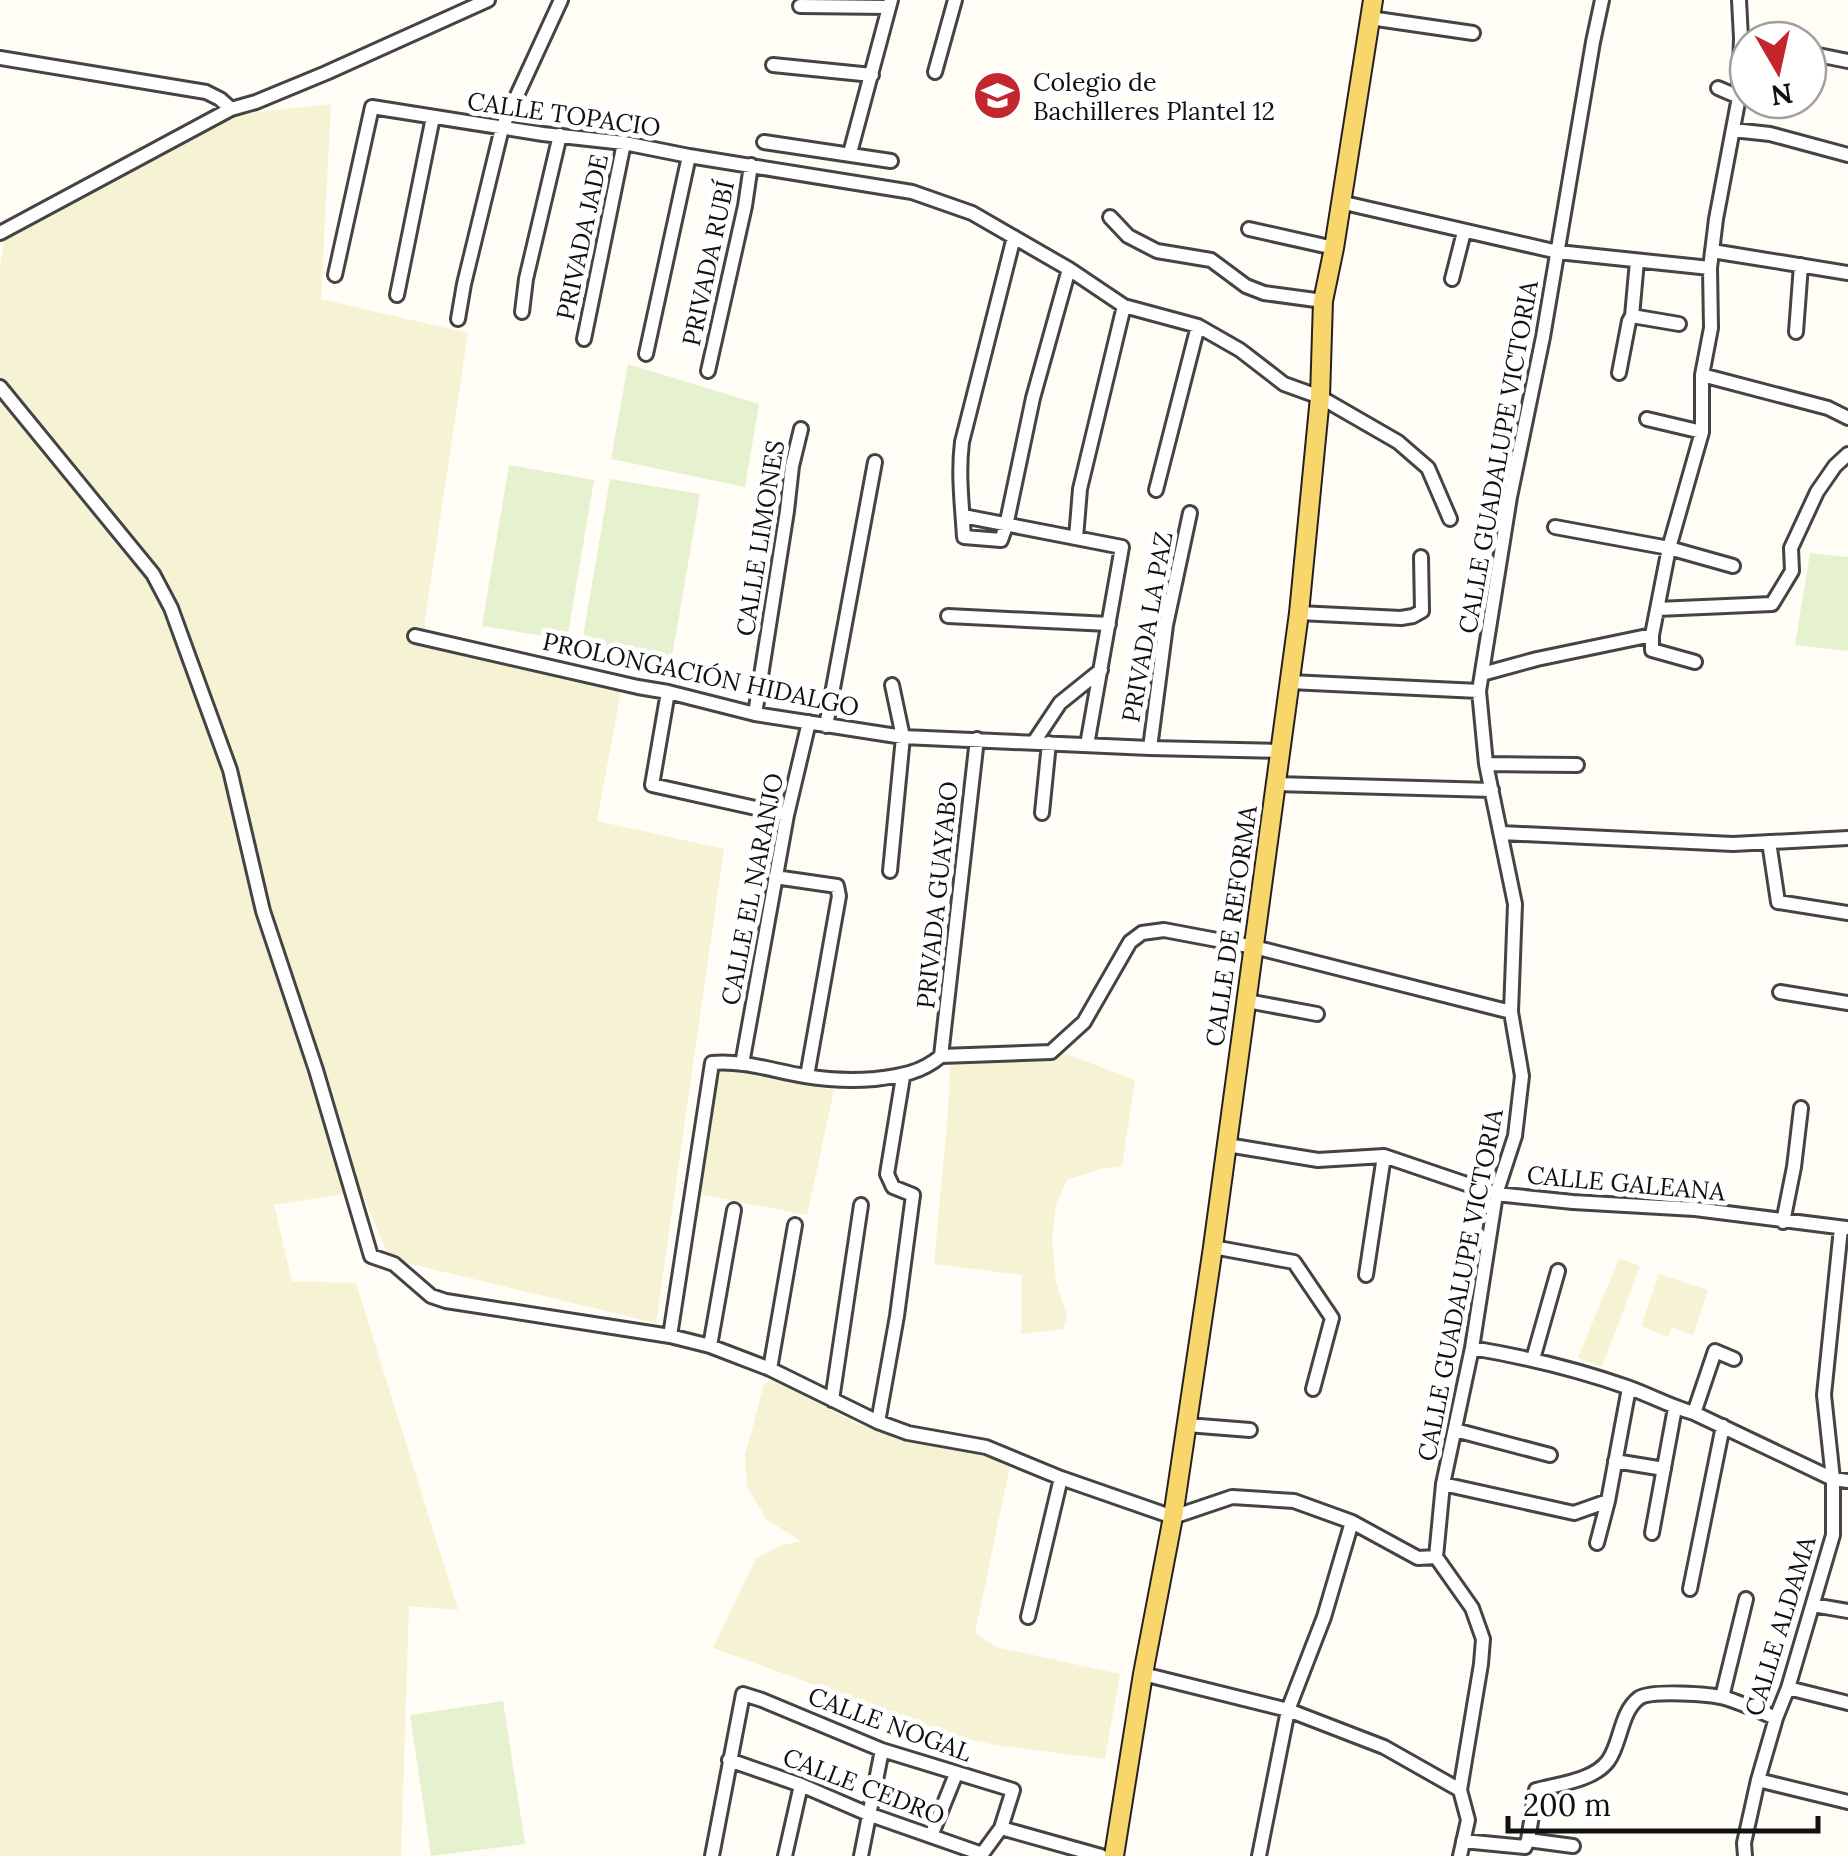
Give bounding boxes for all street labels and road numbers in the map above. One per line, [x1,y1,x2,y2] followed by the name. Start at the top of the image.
[465,85,663,143] street label: CALLE TOPACIO
[549,151,615,323] street label: PRIVADA JADE
[675,177,741,349] street label: PRIVADA RUBÍ
[1451,278,1545,636] street label: CALLE GUADALUPE VICTORIA
[729,438,791,638] street label: CALLE LIMONES
[1114,529,1180,725] street label: PRIVADA LA PAZ
[540,625,862,723] street label: PROLONGACIÓN HIDALGO
[714,770,790,1008] street label: CALLE EL NARANJO
[909,780,965,1010] street label: PRIVADA GUAYABO
[1198,803,1264,1049] street label: CALLE DE REFORMA
[1410,1106,1510,1464] street label: CALLE GUADALUPE VICTORIA
[1526,1158,1727,1208] street label: CALLE GALEANA
[1737,1532,1823,1720] street label: CALLE ALDAMA
[804,1680,976,1768] street label: CALLE NOGAL
[779,1740,949,1832] street label: CALLE CEDRO

